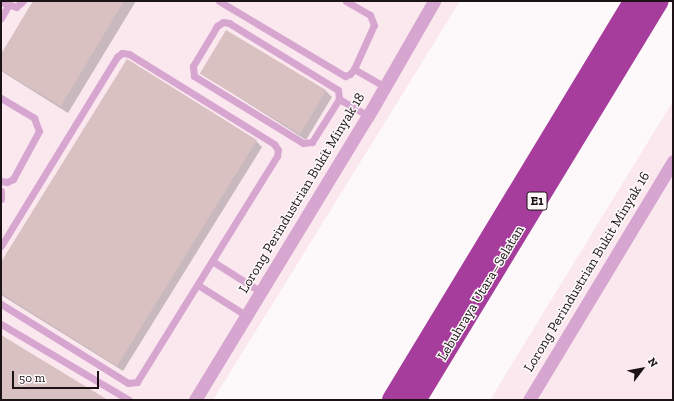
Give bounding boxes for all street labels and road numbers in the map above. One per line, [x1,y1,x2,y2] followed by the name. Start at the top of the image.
[235,90,369,296] street label: Lorong Perindustrian Bukit Minyak 18
[520,169,654,375] street label: Lorong Perindustrian Bukit Minyak 16
[526,190,548,212] road number: E1
[434,223,528,363] street label: Lebuhraya Utara–Selatan

